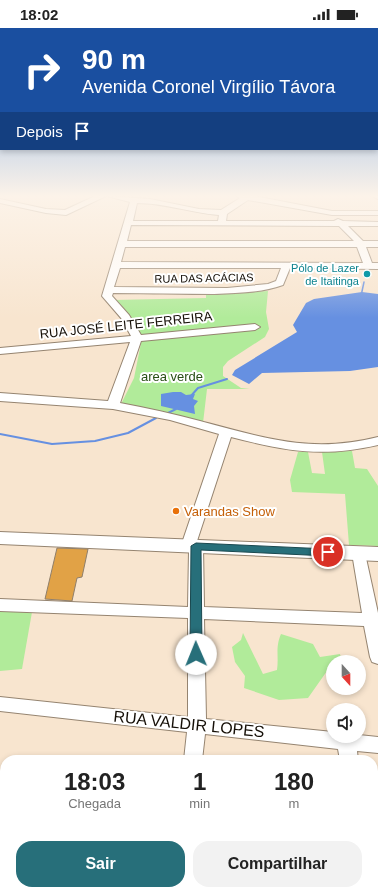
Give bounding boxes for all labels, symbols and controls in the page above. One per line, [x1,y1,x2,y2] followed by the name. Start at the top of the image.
[20,6,58,23] text: 18:02
[16,44,68,96] icon: right
[82,44,146,75] text: 90 m
[82,77,335,97] text: Avenida Coronel Virgílio Távora
[71,120,93,142] icon: arrive
[16,123,63,140] text: Depois
[291,262,360,287] place label: Pólo de Lazer de Itaitinga
[362,269,372,279] marker: Pólo de Lazer de Itaitinga
[154,271,254,285] street label: RUA DAS ACÁCIAS
[39,308,213,342] street label: RUA JOSÉ LEITE FERREIRA
[141,369,203,384] park label: area verde
[184,504,275,519] place label: Varandas Show
[171,506,181,516] marker: Varandas Show
[311,535,345,569] pin
[317,541,339,563] icon: arrive
[175,633,217,675] position arrow
[326,655,366,695] north arrow
[326,655,366,743] map controls
[326,703,366,743] button: sound
[113,708,265,740] street label: RUA VALDIR LOPES
[64,768,125,795] text: 18:03
[193,768,206,795] text: 1
[274,768,314,795] text: 180
[68,796,121,811] text: Chegada
[189,796,210,811] text: min
[289,796,299,811] text: m
[16,841,185,887] button: Sair
[193,841,362,887] button: Compartilhar

